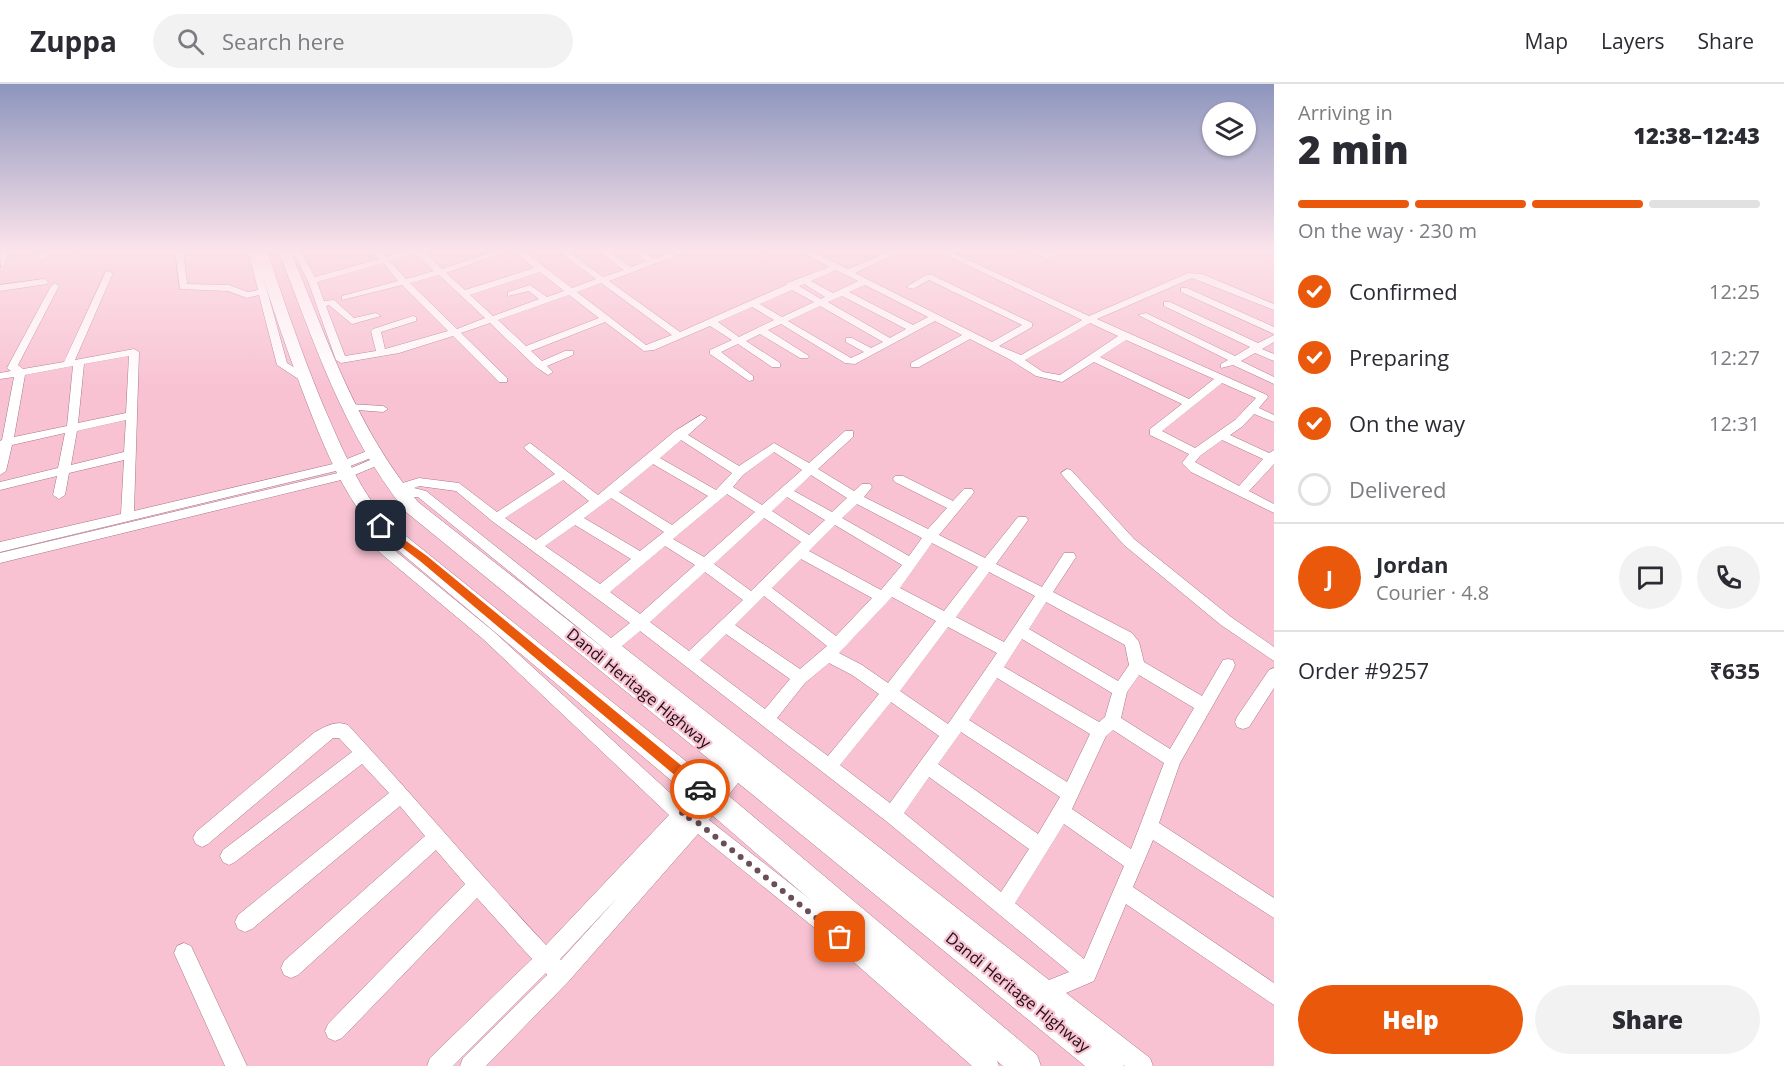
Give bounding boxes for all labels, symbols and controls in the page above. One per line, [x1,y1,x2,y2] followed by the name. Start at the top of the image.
[153,14,573,68] search box
[30,22,117,60] text: Zuppa
[174,25,207,58] icon: search
[222,26,345,56] text: Search here
[1525,27,1568,55] text: Map
[1601,27,1665,55] text: Layers
[1698,27,1754,55] text: Share
[1298,99,1393,126] text: Arriving in
[1202,102,1256,156] map controls
[1202,102,1256,156] button: layers
[1633,120,1760,150] text: 12:38–12:43
[1298,122,1409,175] text: 2 min
[1298,217,1477,244] text: On the way · 230 m
[1298,275,1331,308] icon: check
[1349,276,1458,306] text: Confirmed
[1709,278,1760,305] text: 12:25
[1298,341,1331,374] icon: check
[1349,342,1449,372] text: Preparing
[1709,344,1760,371] text: 12:27
[1298,407,1331,440] icon: check
[1349,408,1465,438] text: On the way
[1709,410,1760,437] text: 12:31
[1349,474,1447,504] text: Delivered
[355,500,406,551] pin
[364,509,397,542] icon: home
[1619,546,1682,609] button: chat
[1697,546,1760,609] button: phone
[1376,549,1449,579] text: Jordan
[1326,562,1333,592] text: J
[1376,579,1489,606] text: Courier · 4.8
[562,623,717,754] street label: Dandi Heritage Highway
[1298,655,1429,685] text: Order #9257
[1710,655,1760,685] text: ₹635
[670,759,730,819] courier
[684,773,717,806] icon: car
[814,911,865,962] pin
[823,920,856,953] icon: bag
[941,927,1096,1058] street label: Dandi Heritage Highway
[1298,985,1523,1054] button: Help
[1535,985,1760,1054] button: Share

